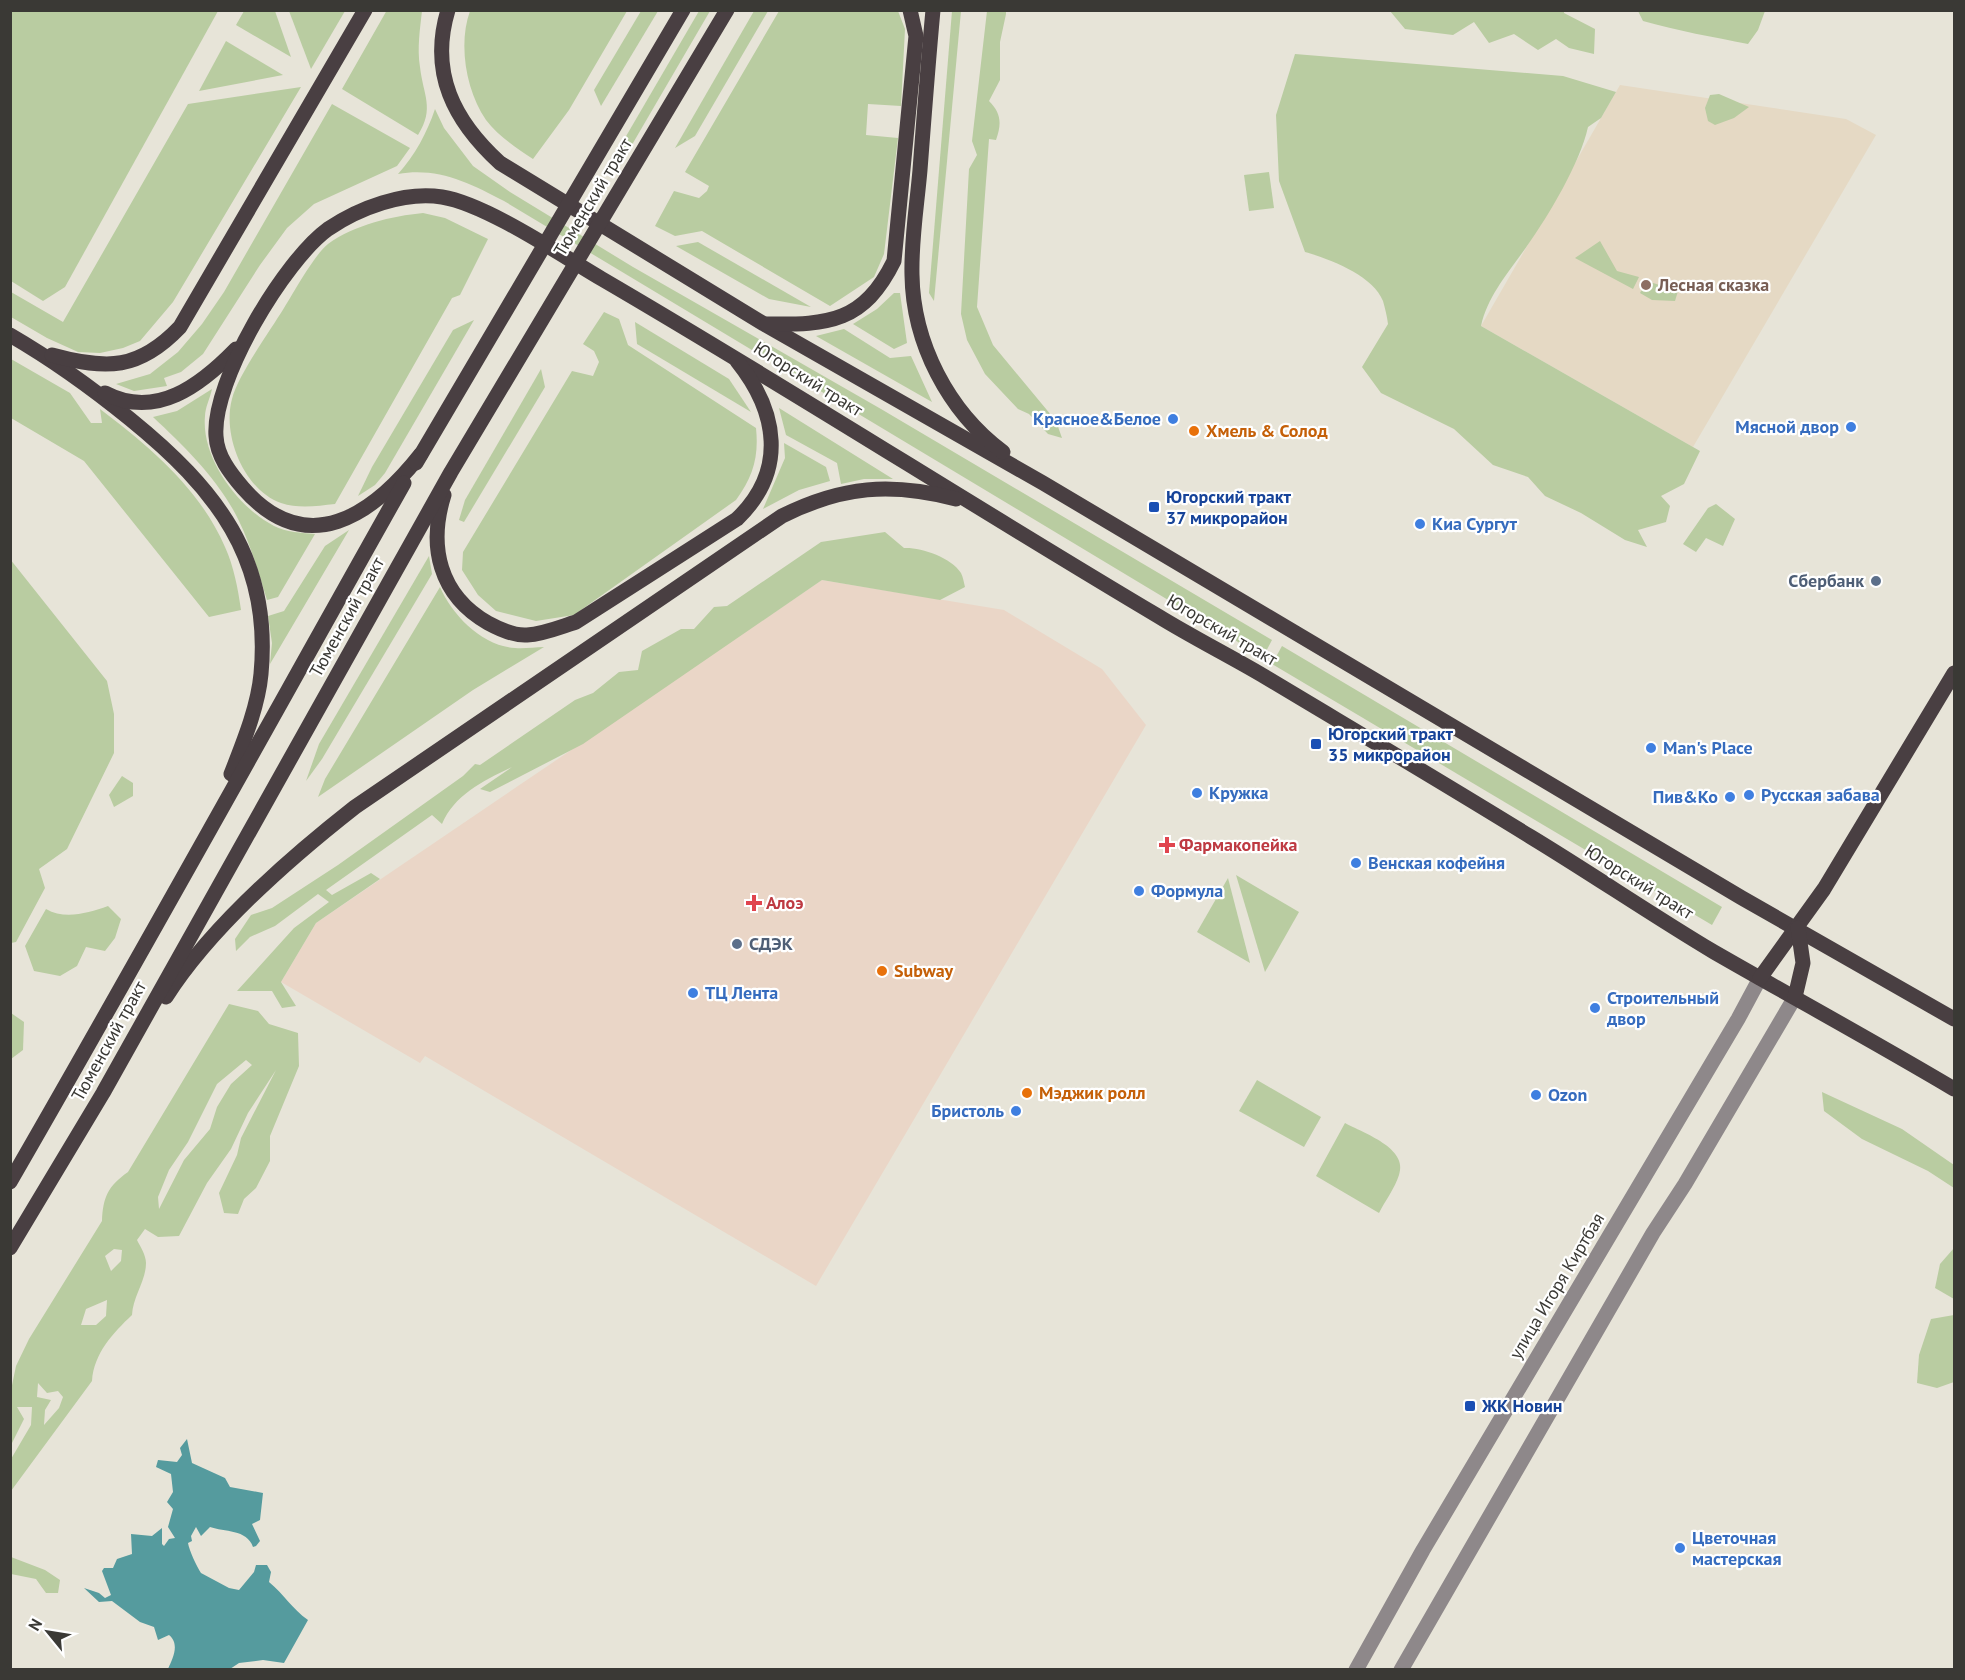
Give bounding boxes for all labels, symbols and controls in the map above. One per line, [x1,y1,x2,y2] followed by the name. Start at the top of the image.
[548,133,637,260] street label: Тюменский тракт
[1657,273,1769,296] place label: Лесная сказка
[1639,278,1653,292] marker: Лесная сказка
[750,336,868,422] street label: Югорский тракт
[1033,407,1161,430] place label: Красное&Белое
[1166,412,1180,426] marker: Красное&Белое
[1735,415,1839,438] place label: Мясной двор
[1206,419,1328,442] place label: Хмель & Солод
[1844,420,1858,434] marker: Мясной двор
[1187,424,1201,438] marker: Хмель & Солод
[1166,485,1292,529] place label: Югорский тракт 37 микрорайон
[1147,500,1161,514] marker: Югорский тракт 37 микрорайон
[1432,512,1517,535] place label: Киа Сургут
[1413,517,1427,531] marker: Киа Сургут
[304,552,389,681] street label: Тюменский тракт
[1788,569,1864,592] place label: Сбербанк
[1869,574,1883,588] marker: Сбербанк
[1163,589,1282,671] street label: Югорский тракт
[1328,722,1454,766] place label: Югорский тракт 35 микрорайон
[1663,736,1753,759] place label: Man's Place
[1309,737,1323,751] marker: Югорский тракт 35 микрорайон
[1644,741,1658,755] marker: Man's Place
[1209,781,1269,804] place label: Кружка
[1761,783,1880,806] place label: Русская забава
[1653,785,1718,808] place label: Пив&Ко
[1190,786,1204,800] marker: Кружка
[1742,788,1756,802] marker: Русская забава
[1723,790,1737,804] marker: Пив&Ко
[1179,833,1298,856] place label: Фармакопейка
[1160,838,1174,852] marker: Фармакопейка
[1581,839,1699,925] street label: Югорский тракт
[1368,851,1505,874] place label: Венская кофейня
[1349,856,1363,870] marker: Венская кофейня
[1151,879,1223,902] place label: Формула
[1132,884,1146,898] marker: Формула
[766,891,804,914] place label: Алоэ
[747,896,761,910] marker: Алоэ
[749,932,793,955] place label: СДЭК
[730,937,744,951] marker: СДЭК
[894,959,954,982] place label: Subway
[875,964,889,978] marker: Subway
[66,976,151,1105] street label: Тюменский тракт
[705,981,778,1004] place label: ТЦ Лента
[686,986,700,1000] marker: ТЦ Лента
[1606,986,1719,1030] place label: Строительный двор
[1588,1001,1602,1015] marker: Строительный двор
[1039,1081,1145,1104] place label: Мэджик ролл
[1548,1083,1587,1106] place label: Ozon
[1020,1086,1034,1100] marker: Мэджик ролл
[1529,1088,1543,1102] marker: Ozon
[931,1099,1004,1122] place label: Бристоль
[1009,1104,1023,1118] marker: Бристоль
[1504,1208,1609,1363] street label: улица Игоря Киртбая
[1481,1394,1562,1417] place label: ЖК Новин
[1463,1399,1477,1413] marker: ЖК Новин
[1692,1526,1781,1570] place label: Цветочная мастерская
[1673,1541,1687,1555] marker: Цветочная мастерская
[18,1602,78,1662] north arrow
[24,1615,46,1634] text: N

